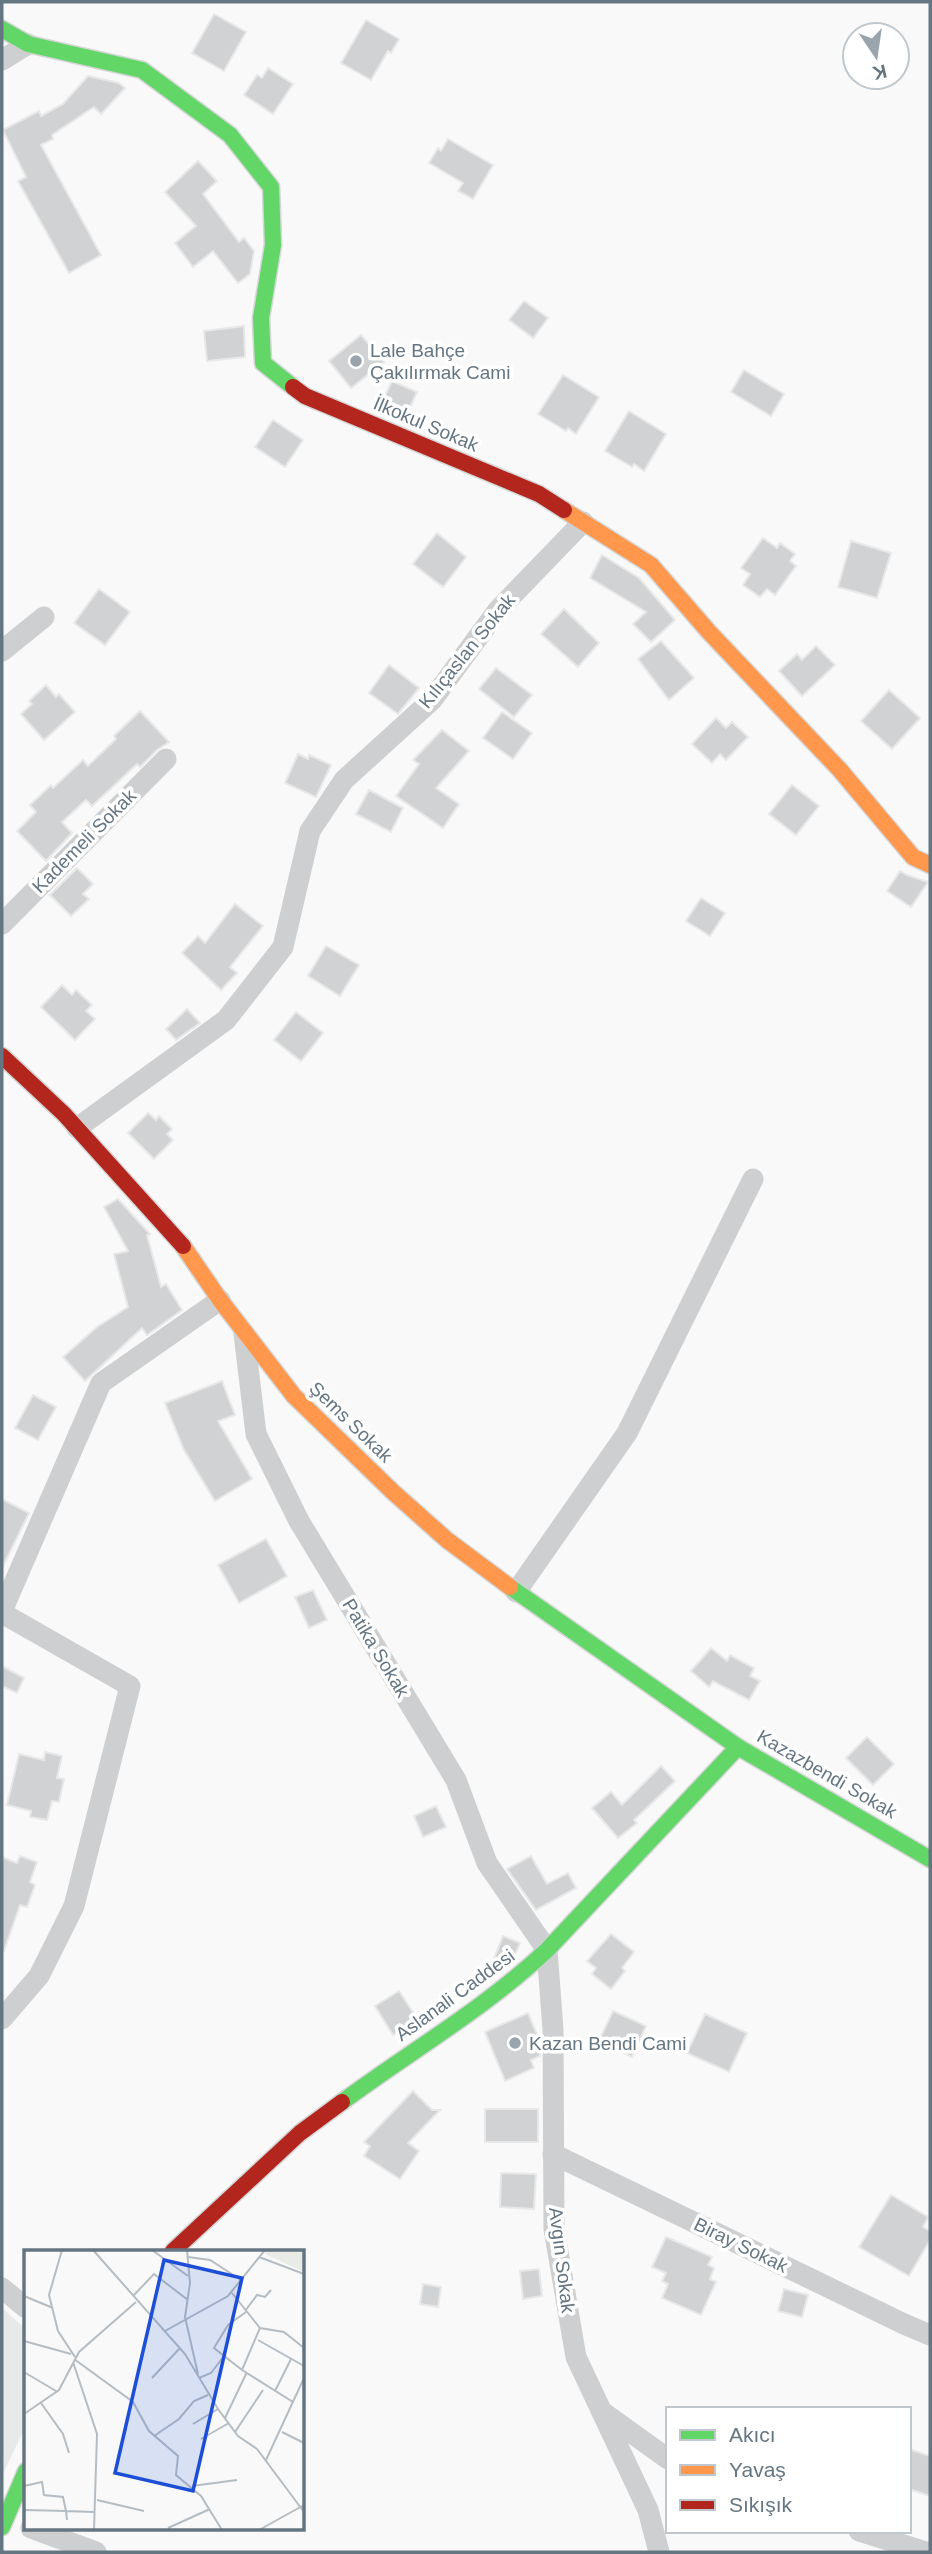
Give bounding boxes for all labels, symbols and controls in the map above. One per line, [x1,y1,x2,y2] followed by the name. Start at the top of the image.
[841,21,911,91] north arrow
[870,60,889,84] text: K
[370,340,510,383] place label: Lale Bahçe Çakılırmak Cami
[348,353,364,369] marker: Lale Bahçe Çakılırmak Cami
[370,392,482,456] street label: İlkokul Sokak
[415,589,520,712] street label: Kılıçaslan Sokak
[28,785,140,897] street label: Kademeli Sokak
[305,1377,397,1467] street label: Şems Sokak
[338,1595,414,1701] street label: Patika Sokak
[754,1726,901,1823] street label: Kazazbendi Sokak
[392,1945,518,2045] street label: Aslanali Caddesi
[529,2033,686,2054] place label: Kazan Bendi Cami
[507,2035,523,2051] marker: Kazan Bendi Cami
[545,2206,579,2315] street label: Avgın Sokak
[691,2213,792,2277] street label: Biray Sokak
[24,2250,304,2530] inset map
[666,2407,911,2533] legend
[729,2423,776,2446] text: Akıcı
[729,2458,786,2481] text: Yavaş
[729,2493,793,2516] text: Sıkışık

